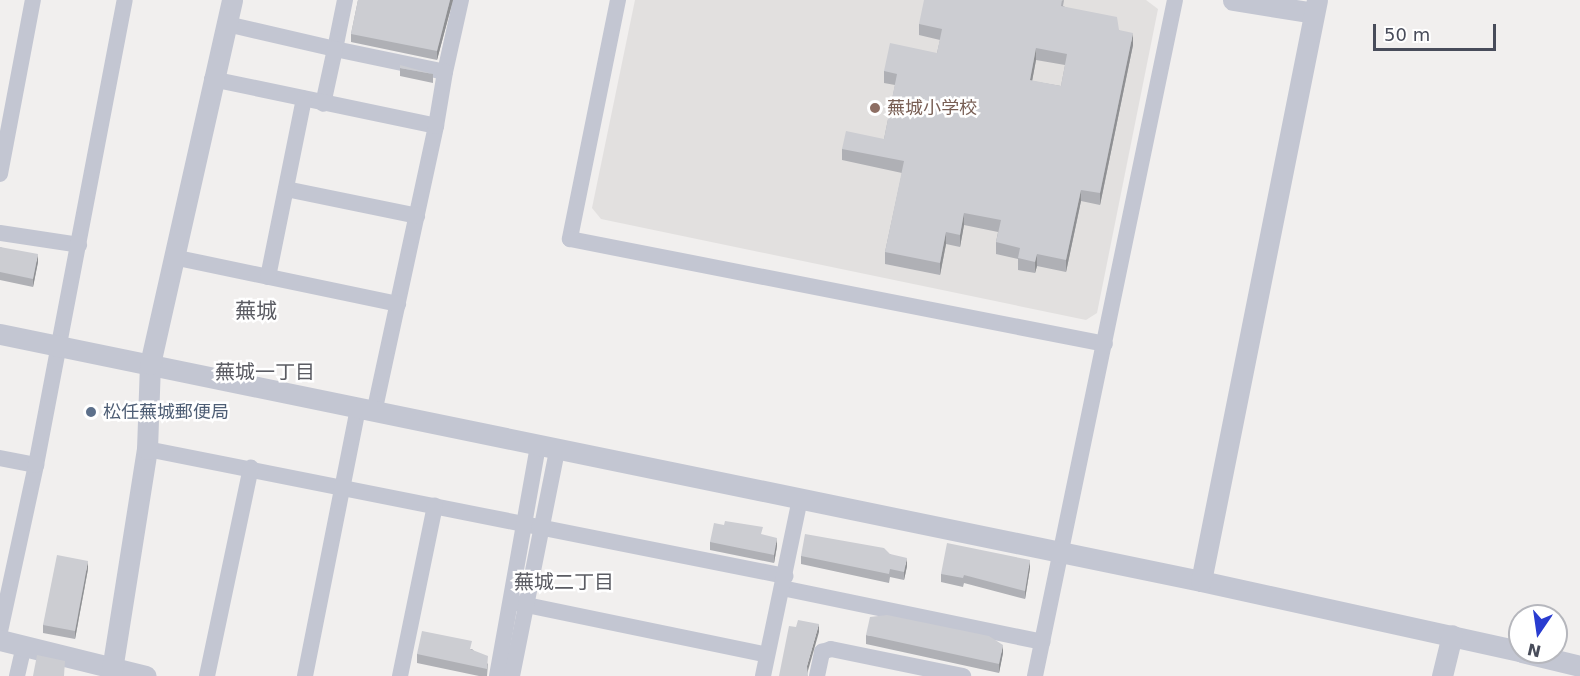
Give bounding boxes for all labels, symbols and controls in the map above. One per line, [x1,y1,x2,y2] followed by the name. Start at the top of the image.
[1376,12,1499,50] scale bar
[1384,24,1430,45] text: 50 m
[887,97,977,119] place label: 蕪城小学校
[868,101,882,115] marker: 蕪城小学校
[235,298,277,324] district label: 蕪城
[215,360,315,384] district label: 蕪城一丁目
[103,401,229,423] place label: 松任蕪城郵便局
[84,405,98,419] marker: 松任蕪城郵便局
[514,570,614,594] district label: 蕪城二丁目
[1508,604,1568,664] north arrow
[1526,639,1543,661] text: N

